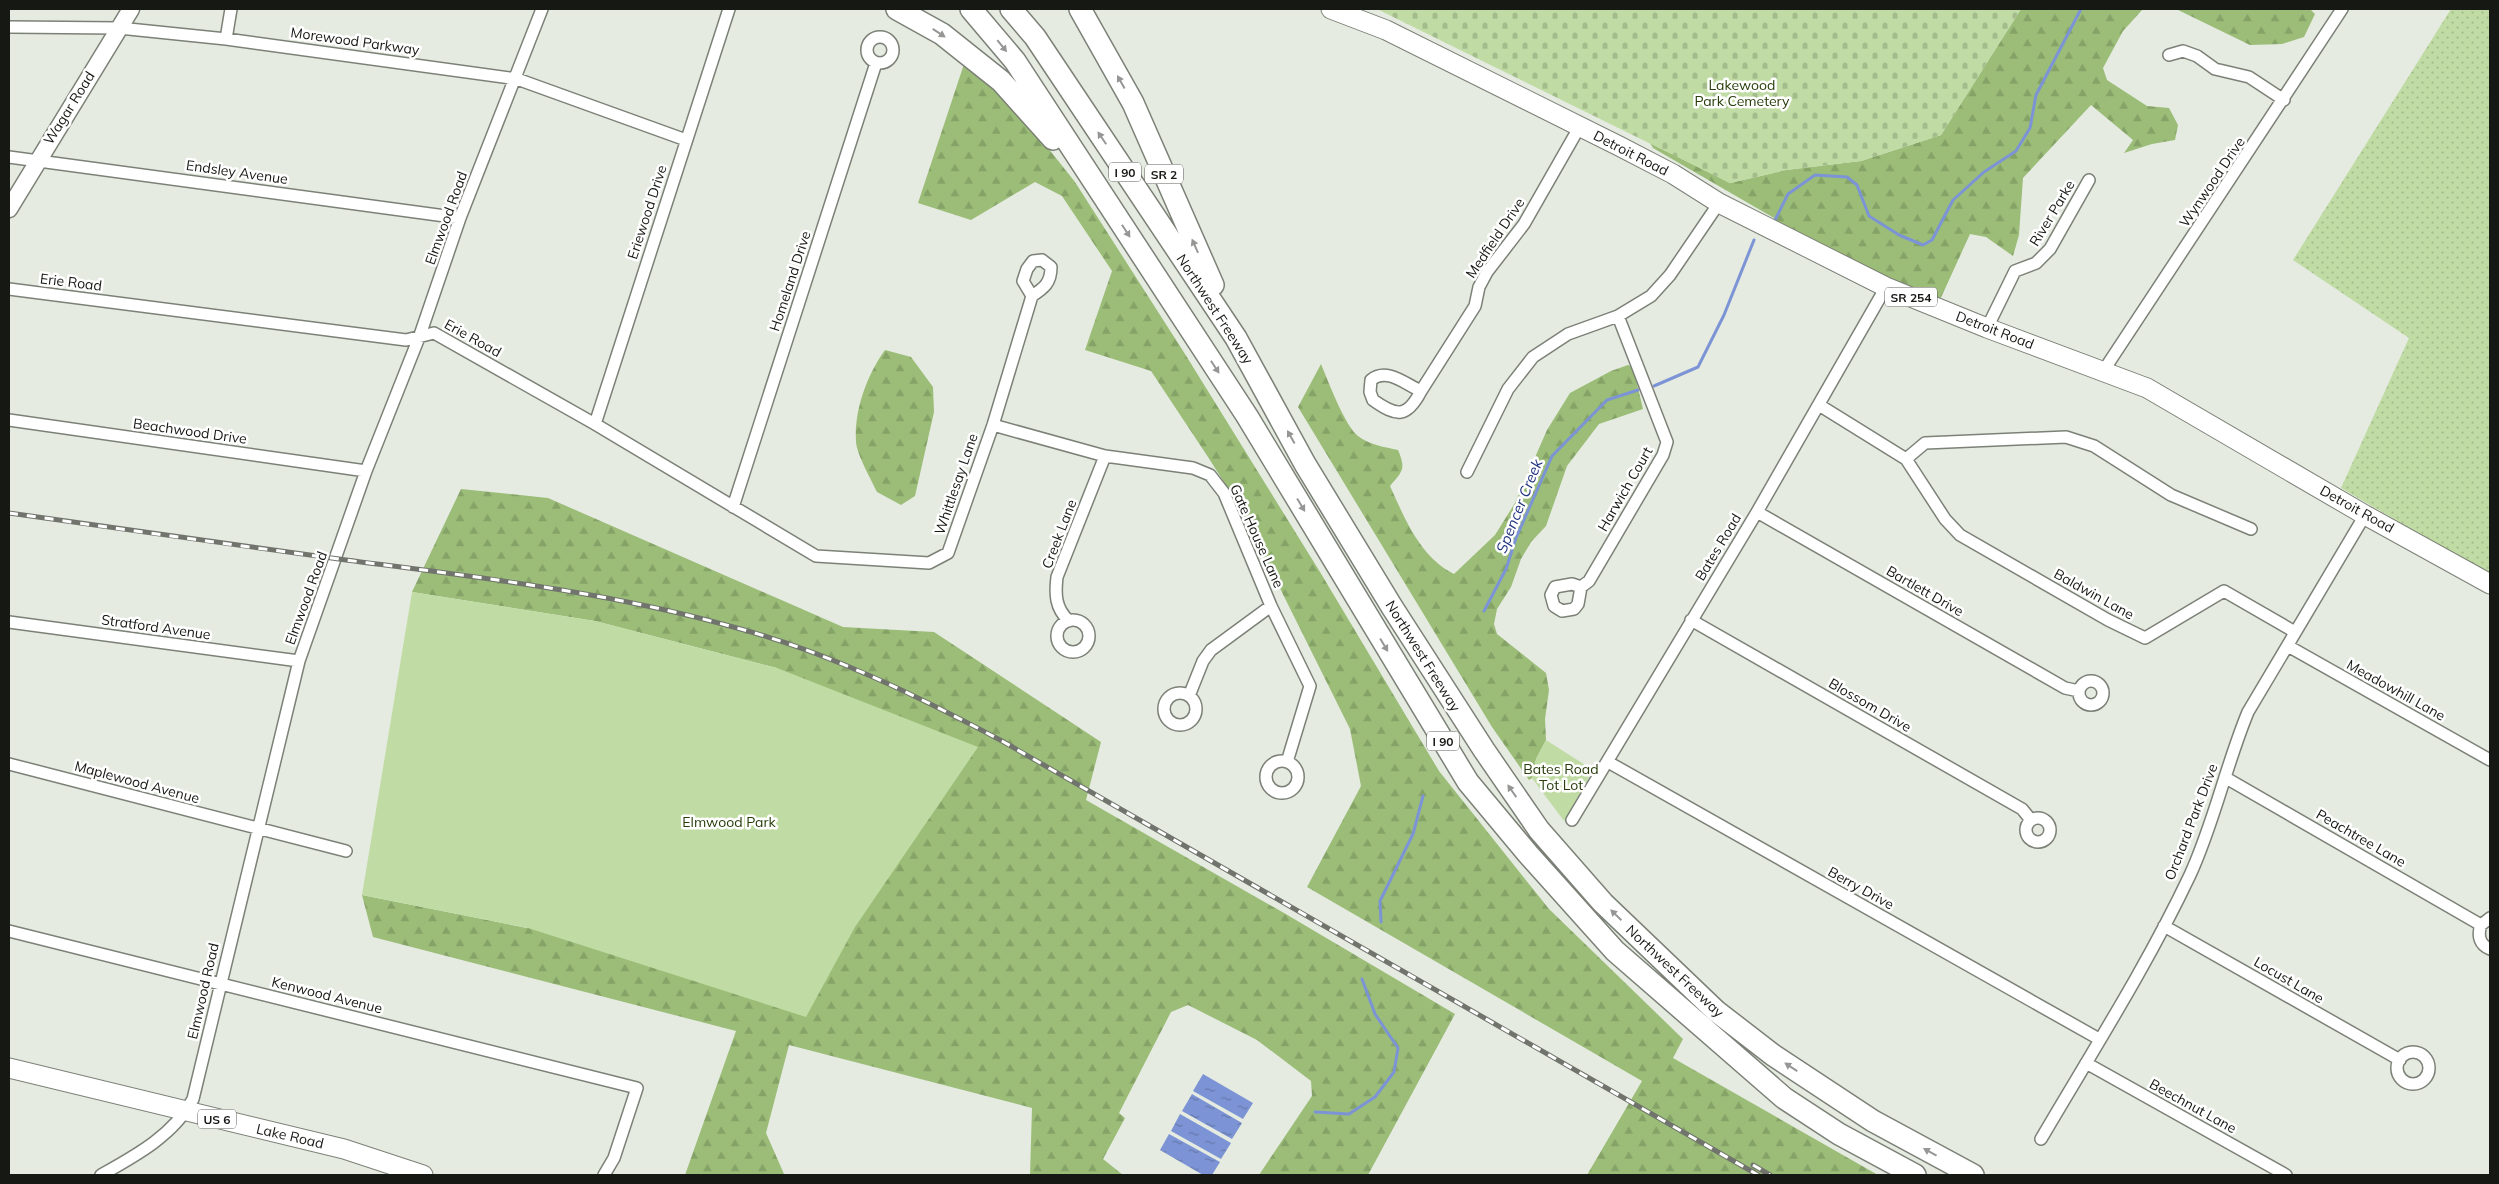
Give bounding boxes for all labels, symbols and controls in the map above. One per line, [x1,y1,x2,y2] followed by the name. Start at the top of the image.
[290,23,421,59] street label: Morewood Parkway
[933,28,946,38] one-way arrow
[997,40,1008,53] one-way arrow
[39,68,99,148] street label: Wagar Road
[1117,74,1125,89] one-way arrow
[1694,76,1790,110] park label: Lakewood Park Cemetery
[1590,126,1672,180] street label: Detroit Road
[1098,131,1107,144] one-way arrow
[2175,134,2249,230] street label: Wynwood Drive
[185,156,289,188] street label: Endsley Avenue
[1109,162,1141,182] road number: I 90
[623,163,671,261] street label: Eriewood Drive
[1145,164,1183,183] road number: SR 2
[421,169,471,267] street label: Elmwood Road
[2025,177,2079,249] street label: River Parke
[1462,194,1528,282] street label: Medfield Drive
[1121,225,1131,238] one-way arrow
[765,229,815,333] street label: Homeland Drive
[1191,239,1199,253] one-way arrow
[1173,251,1258,368] street label: Northwest Freeway
[39,269,103,295] street label: Erie Road
[1885,288,1937,306] road number: SR 254
[1953,307,2037,353] street label: Detroit Road
[441,315,505,361] street label: Erie Road
[1210,361,1220,374] one-way arrow
[132,414,248,448] street label: Beachwood Drive
[1286,430,1295,444] one-way arrow
[930,431,982,537] street label: Whittlesay Lane
[1594,444,1656,534] street label: Harwich Court
[1492,455,1547,556] water label: Spencer Creek
[1226,481,1288,591] street label: Gate House Lane
[2317,481,2397,537] street label: Detroit Road
[1038,497,1080,571] street label: Creek Lane
[1296,499,1305,512] one-way arrow
[1691,510,1745,584] street label: Bates Road
[281,549,331,647] street label: Elmwood Road
[1883,562,1967,620] street label: Bartlett Drive
[2051,565,2137,623] street label: Baldwin Lane
[1382,597,1465,715] street label: Northwest Freeway
[100,610,212,644] street label: Stratford Avenue
[1380,638,1389,651] one-way arrow
[2343,655,2449,725] street label: Meadowhill Lane
[1825,674,1915,736] street label: Blossom Drive
[1427,731,1459,750] road number: I 90
[73,757,201,807] street label: Maplewood Avenue
[1523,760,1599,794] park label: Bates Road Tot Lot
[2160,761,2222,883] street label: Orchard Park Drive
[1507,784,1517,798] one-way arrow
[2313,805,2409,871] street label: Peachtree Lane
[682,813,776,831] park label: Elmwood Park
[1825,863,1897,913] street label: Berry Drive
[1610,909,1622,921] one-way arrow
[1622,921,1728,1022] street label: Northwest Freeway
[183,941,223,1041] street label: Elmwood Road
[2251,953,2327,1007] street label: Locust Lane
[270,973,384,1017] street label: Kenwood Avenue
[1785,1062,1798,1072] one-way arrow
[2146,1075,2240,1137] street label: Beechnut Lane
[198,1110,236,1128] road number: US 6
[255,1120,325,1152] street label: Lake Road
[1923,1148,1936,1157] one-way arrow

